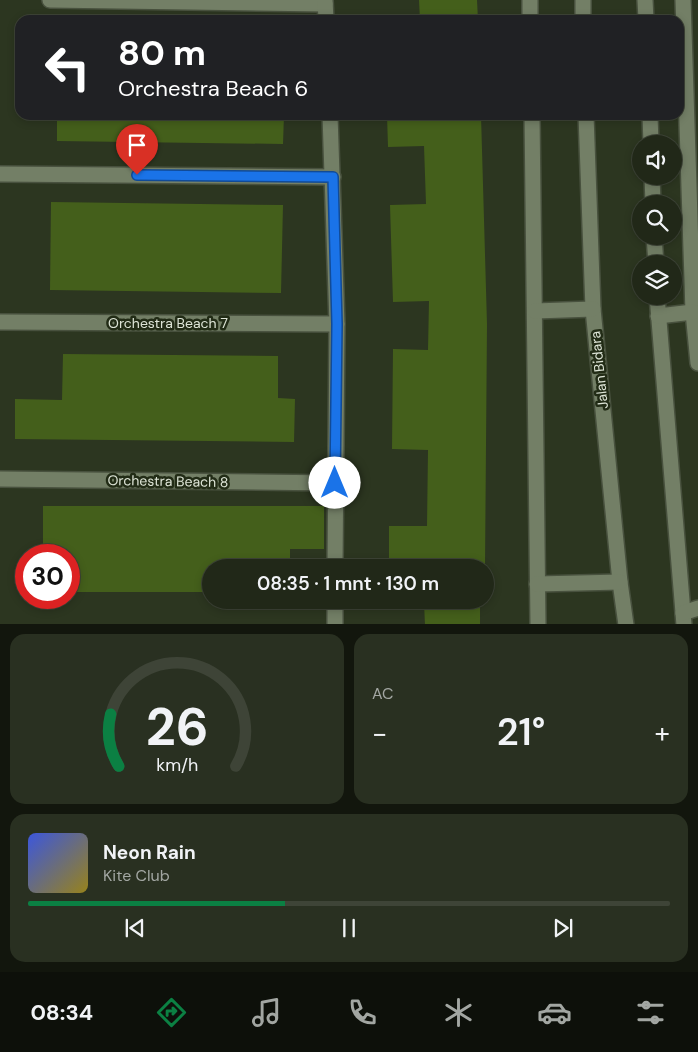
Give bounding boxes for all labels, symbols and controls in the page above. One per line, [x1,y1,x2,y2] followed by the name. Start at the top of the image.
[118,30,206,76] text: 80 m
[35,35,100,100] icon: left
[118,74,308,103] text: Orchestra Beach 6
[116,124,158,175] pin
[123,131,151,159] icon: arrive
[632,135,682,305] map controls
[632,135,682,185] button: sound
[632,195,682,245] button: search
[632,255,682,305] button: layers
[108,314,228,332] street label: Orchestra Beach 7
[586,330,612,410] street label: Jalan Bidara
[308,456,360,508] position arrow
[107,471,229,491] street label: Orchestra Beach 8
[15,544,80,609] speed limit sign: 30
[257,571,439,596] text: 08:35 · 1 mnt · 130 m
[372,683,393,704] text: AC
[146,693,208,761] text: 26
[497,707,545,757] text: 21°
[372,715,387,752] text: −
[655,715,670,752] text: +
[156,753,198,777] text: km/h
[103,840,196,865] text: Neon Rain
[103,865,170,886] text: Kite Club
[121,914,149,942] icon: previous
[335,914,363,942] icon: pause
[549,914,577,942] icon: next
[154,995,189,1030] icon: directions
[249,995,284,1030] icon: music
[345,995,380,1030] icon: phone
[441,995,476,1030] icon: climate
[537,995,572,1030] icon: car
[633,995,668,1030] icon: filters
[30,998,93,1027] text: 08:34

